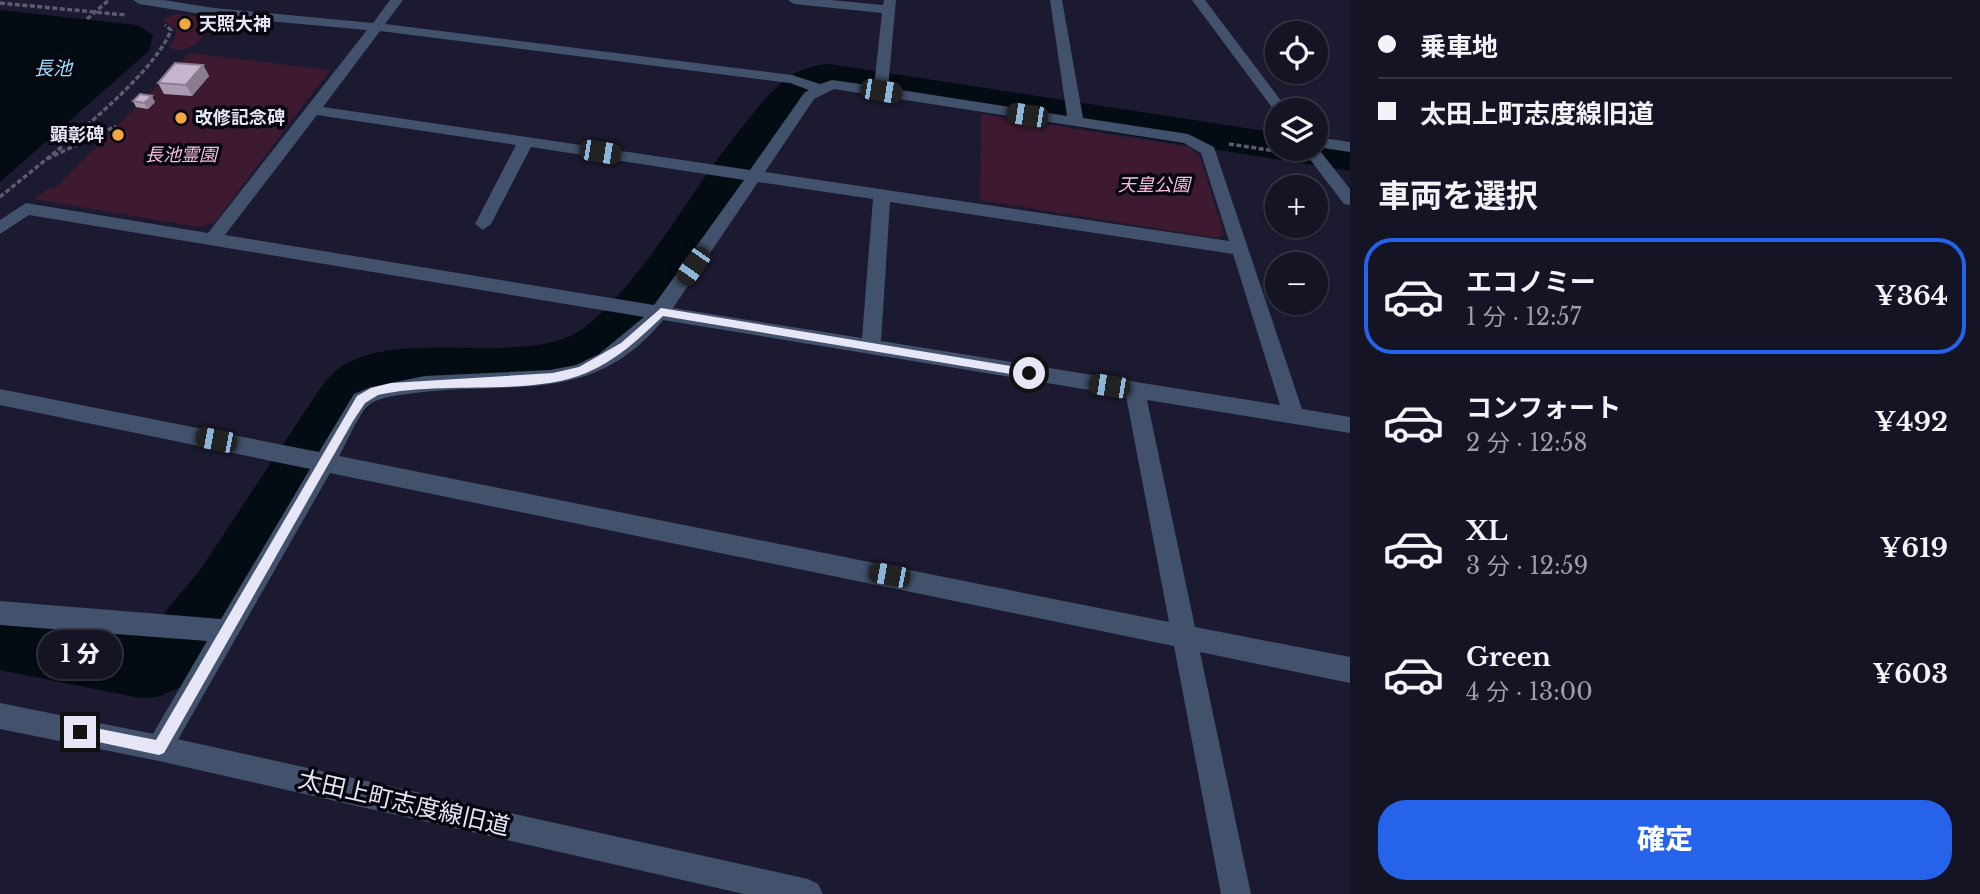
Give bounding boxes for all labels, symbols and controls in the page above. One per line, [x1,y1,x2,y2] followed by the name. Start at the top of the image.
[199,13,271,35] place label: 天照大神
[177,16,193,32] marker: 天照大神
[1265,21,1328,315] map controls
[1265,21,1328,84] button: locate
[1420,31,1498,63] text: 乗車地
[34,57,74,80] water label: 長池
[859,77,904,105] car
[1265,98,1328,161] button: layers
[1420,98,1654,130] text: 太田上町志度線旧道
[1005,101,1050,129] car
[195,107,285,129] place label: 改修記念碑
[173,110,189,126] marker: 改修記念碑
[50,124,104,146] place label: 顕彰碑
[110,127,126,143] marker: 顕彰碑
[578,138,623,166] car
[145,144,220,166] park label: 長池霊園
[1118,174,1193,196] park label: 天皇公園
[1265,175,1328,238] button: +
[1378,176,1538,216] text: 車両を選択
[673,243,714,289] car
[1265,252,1328,315] button: −
[1382,265,1445,328] icon: car
[1466,266,1596,298] text: エコノミー
[1875,280,1948,312] text: ¥364
[1466,303,1581,331] text: 1 分 · 12:57
[1013,357,1045,389] route start
[1087,372,1132,400] car
[1382,391,1445,454] icon: car
[1466,392,1621,424] text: コンフォート
[1874,406,1948,438] text: ¥492
[194,426,239,454] car
[1466,429,1588,457] text: 2 分 · 12:58
[1466,515,1508,547] text: XL
[1382,517,1445,580] icon: car
[1879,532,1948,564] text: ¥619
[1466,552,1588,580] text: 3 分 · 12:59
[867,561,912,589] car
[38,630,122,680] callout: 1 分
[60,640,100,668] text: 1 分
[1466,641,1551,673] text: Green
[1382,643,1445,706] icon: car
[1872,658,1948,690] text: ¥603
[1466,678,1593,706] text: 4 分 · 13:00
[64,716,96,748] route end
[296,764,513,841] street label: 太田上町志度線旧道
[1378,800,1952,880] button: 確定

